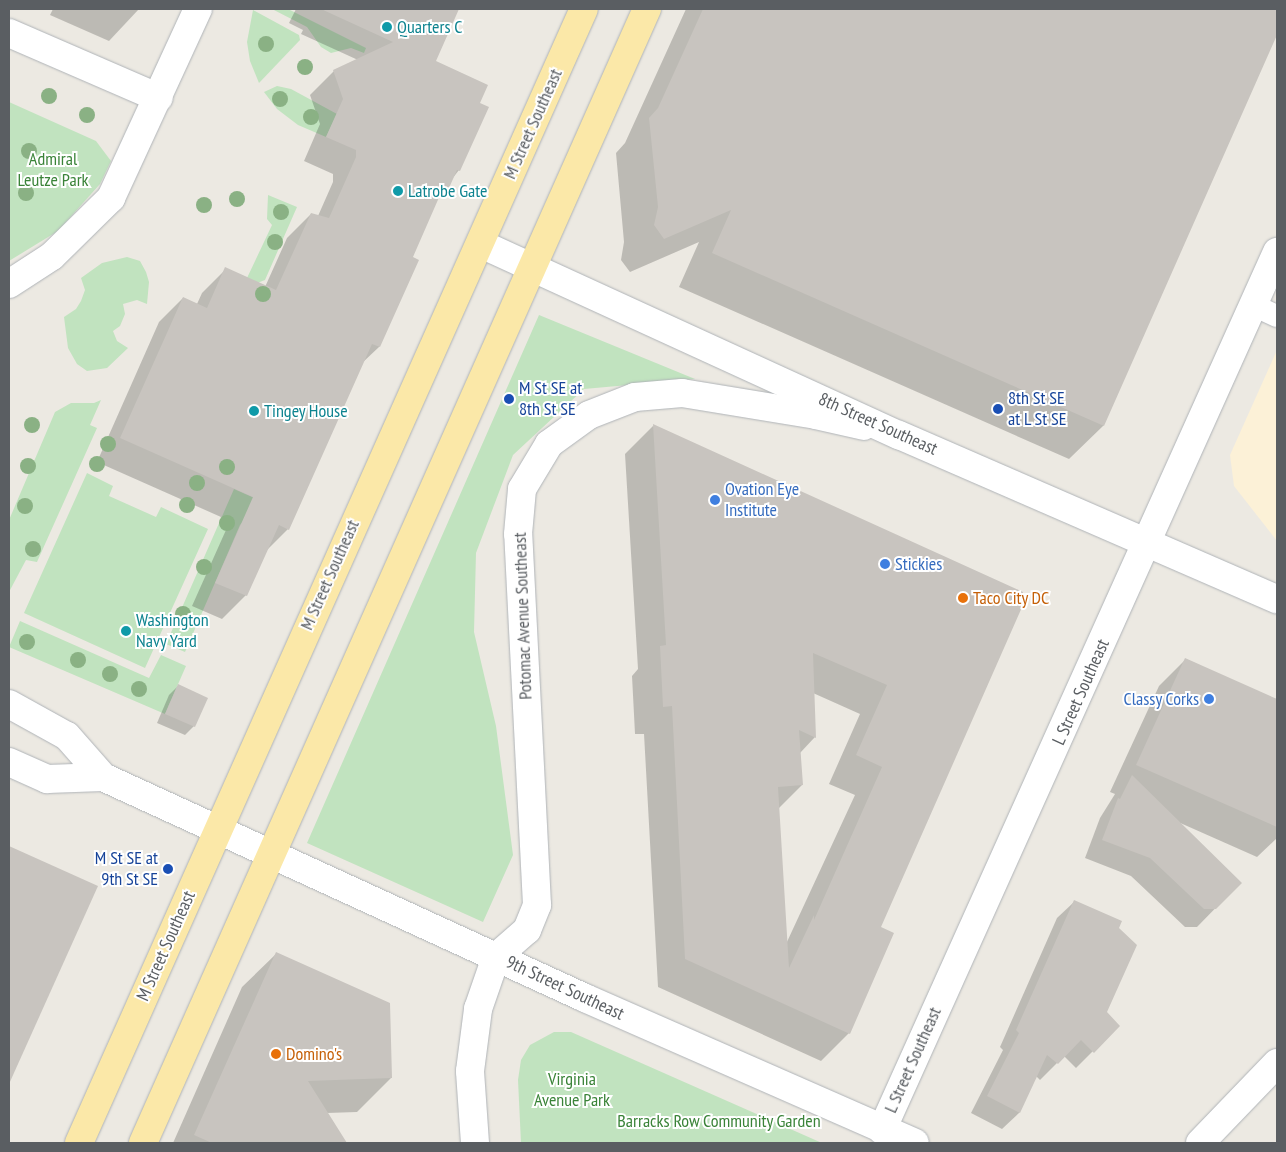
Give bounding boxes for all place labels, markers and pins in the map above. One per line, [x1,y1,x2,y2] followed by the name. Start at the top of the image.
[397,16,463,38] place label: Quarters C
[381,21,393,33] marker: Quarters C
[408,180,487,202] place label: Latrobe Gate
[392,185,404,197] marker: Latrobe Gate
[519,378,582,420] place label: M St SE at 8th St SE
[1008,388,1067,430] place label: 8th St SE at L St SE
[503,393,515,405] marker: M St SE at 8th St SE
[264,400,348,422] place label: Tingey House
[992,403,1004,415] marker: 8th St SE at L St SE
[248,405,260,417] marker: Tingey House
[725,479,799,522] place label: Ovation Eye Institute
[709,494,721,506] marker: Ovation Eye Institute
[895,553,942,575] place label: Stickies
[879,558,891,570] marker: Stickies
[973,587,1050,609] place label: Taco City DC
[957,592,969,604] marker: Taco City DC
[136,610,209,652] place label: Washington Navy Yard
[120,625,132,637] marker: Washington Navy Yard
[1123,688,1199,710] place label: Classy Corks
[1203,693,1215,705] marker: Classy Corks
[95,848,158,891] place label: M St SE at 9th St SE
[162,863,174,875] marker: M St SE at 9th St SE
[286,1043,342,1065] place label: Domino's
[270,1048,282,1060] marker: Domino's

